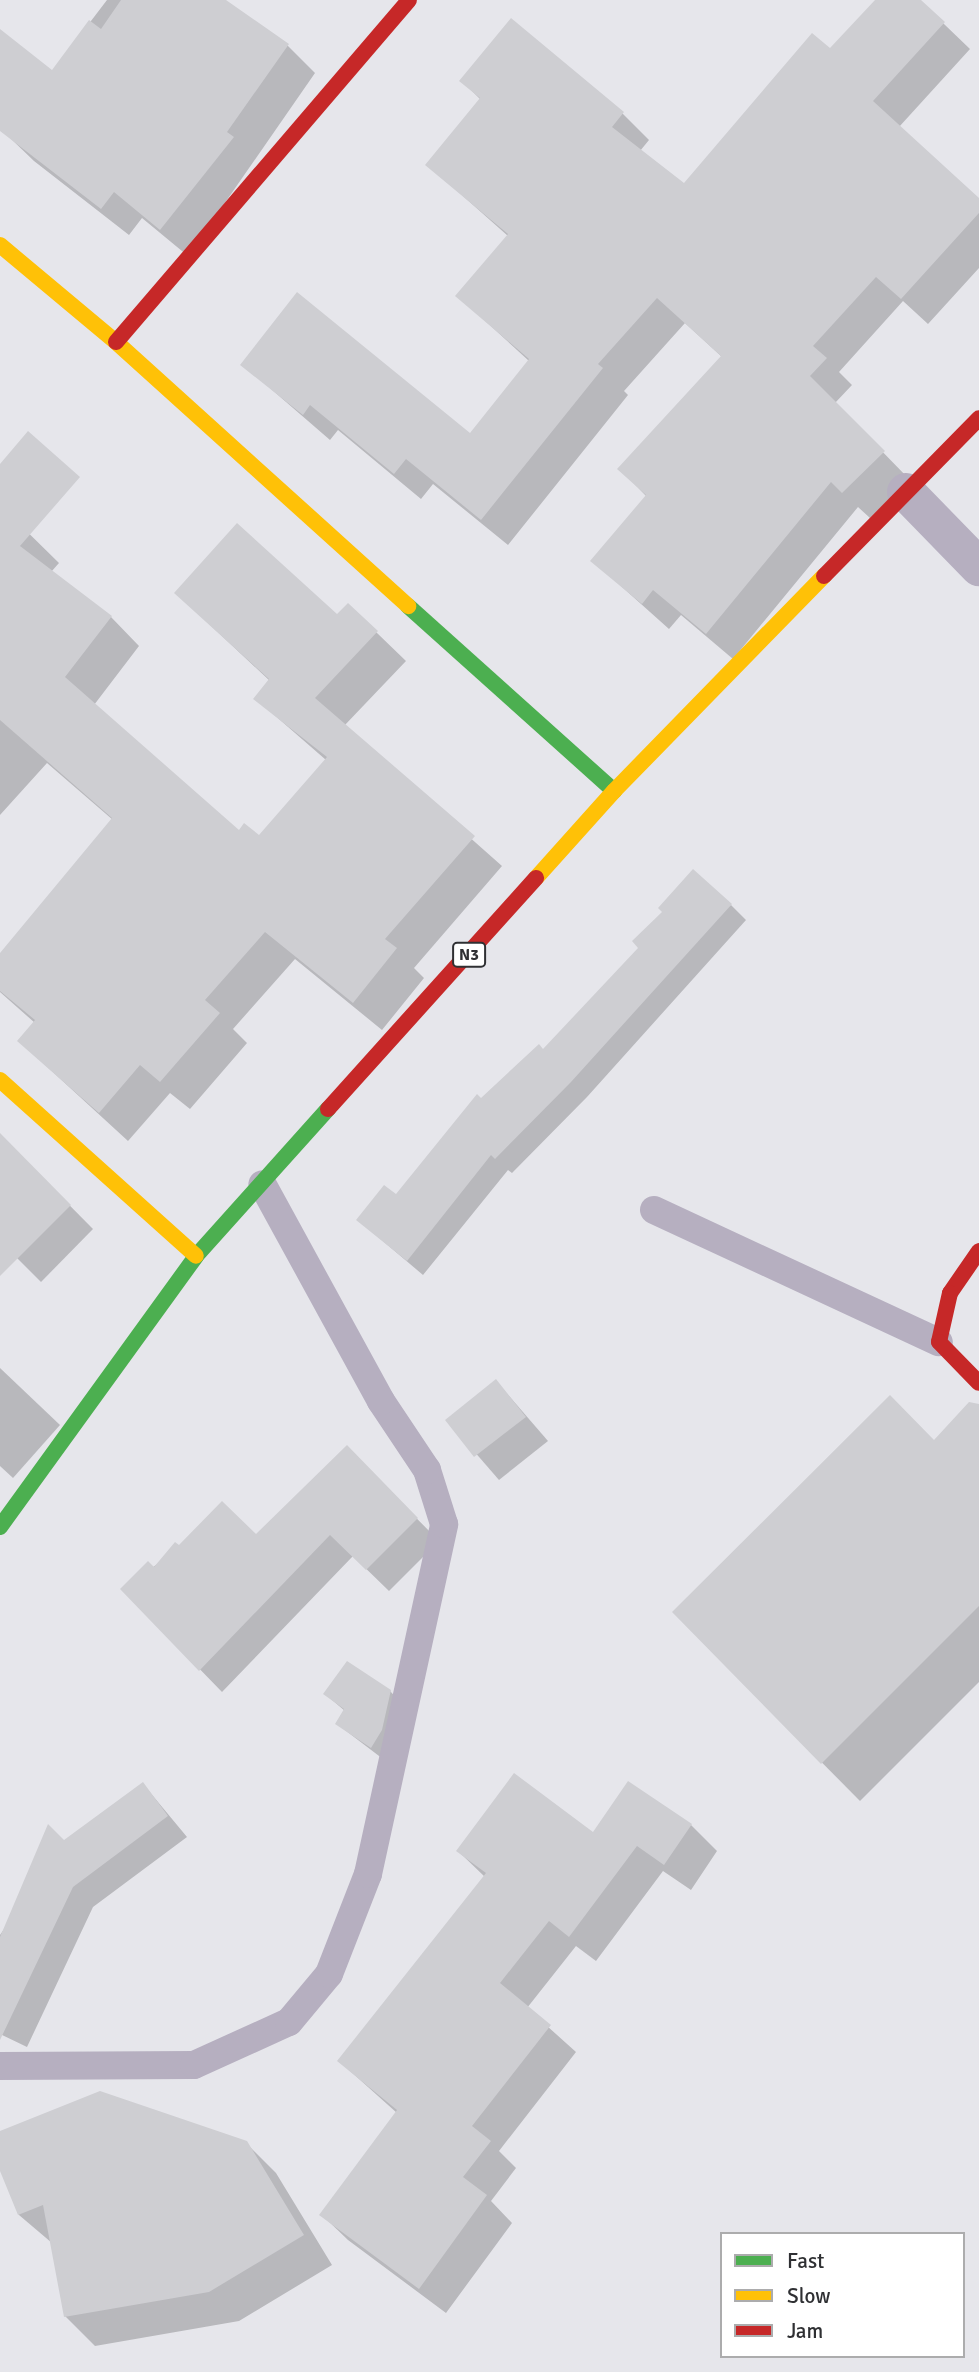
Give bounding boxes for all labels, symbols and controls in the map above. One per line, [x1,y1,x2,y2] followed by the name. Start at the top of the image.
[452,942,486,967] road number: N3
[720,2232,965,2358] legend
[787,2248,824,2274] text: Fast
[787,2283,831,2309] text: Slow
[787,2318,823,2344] text: Jam

